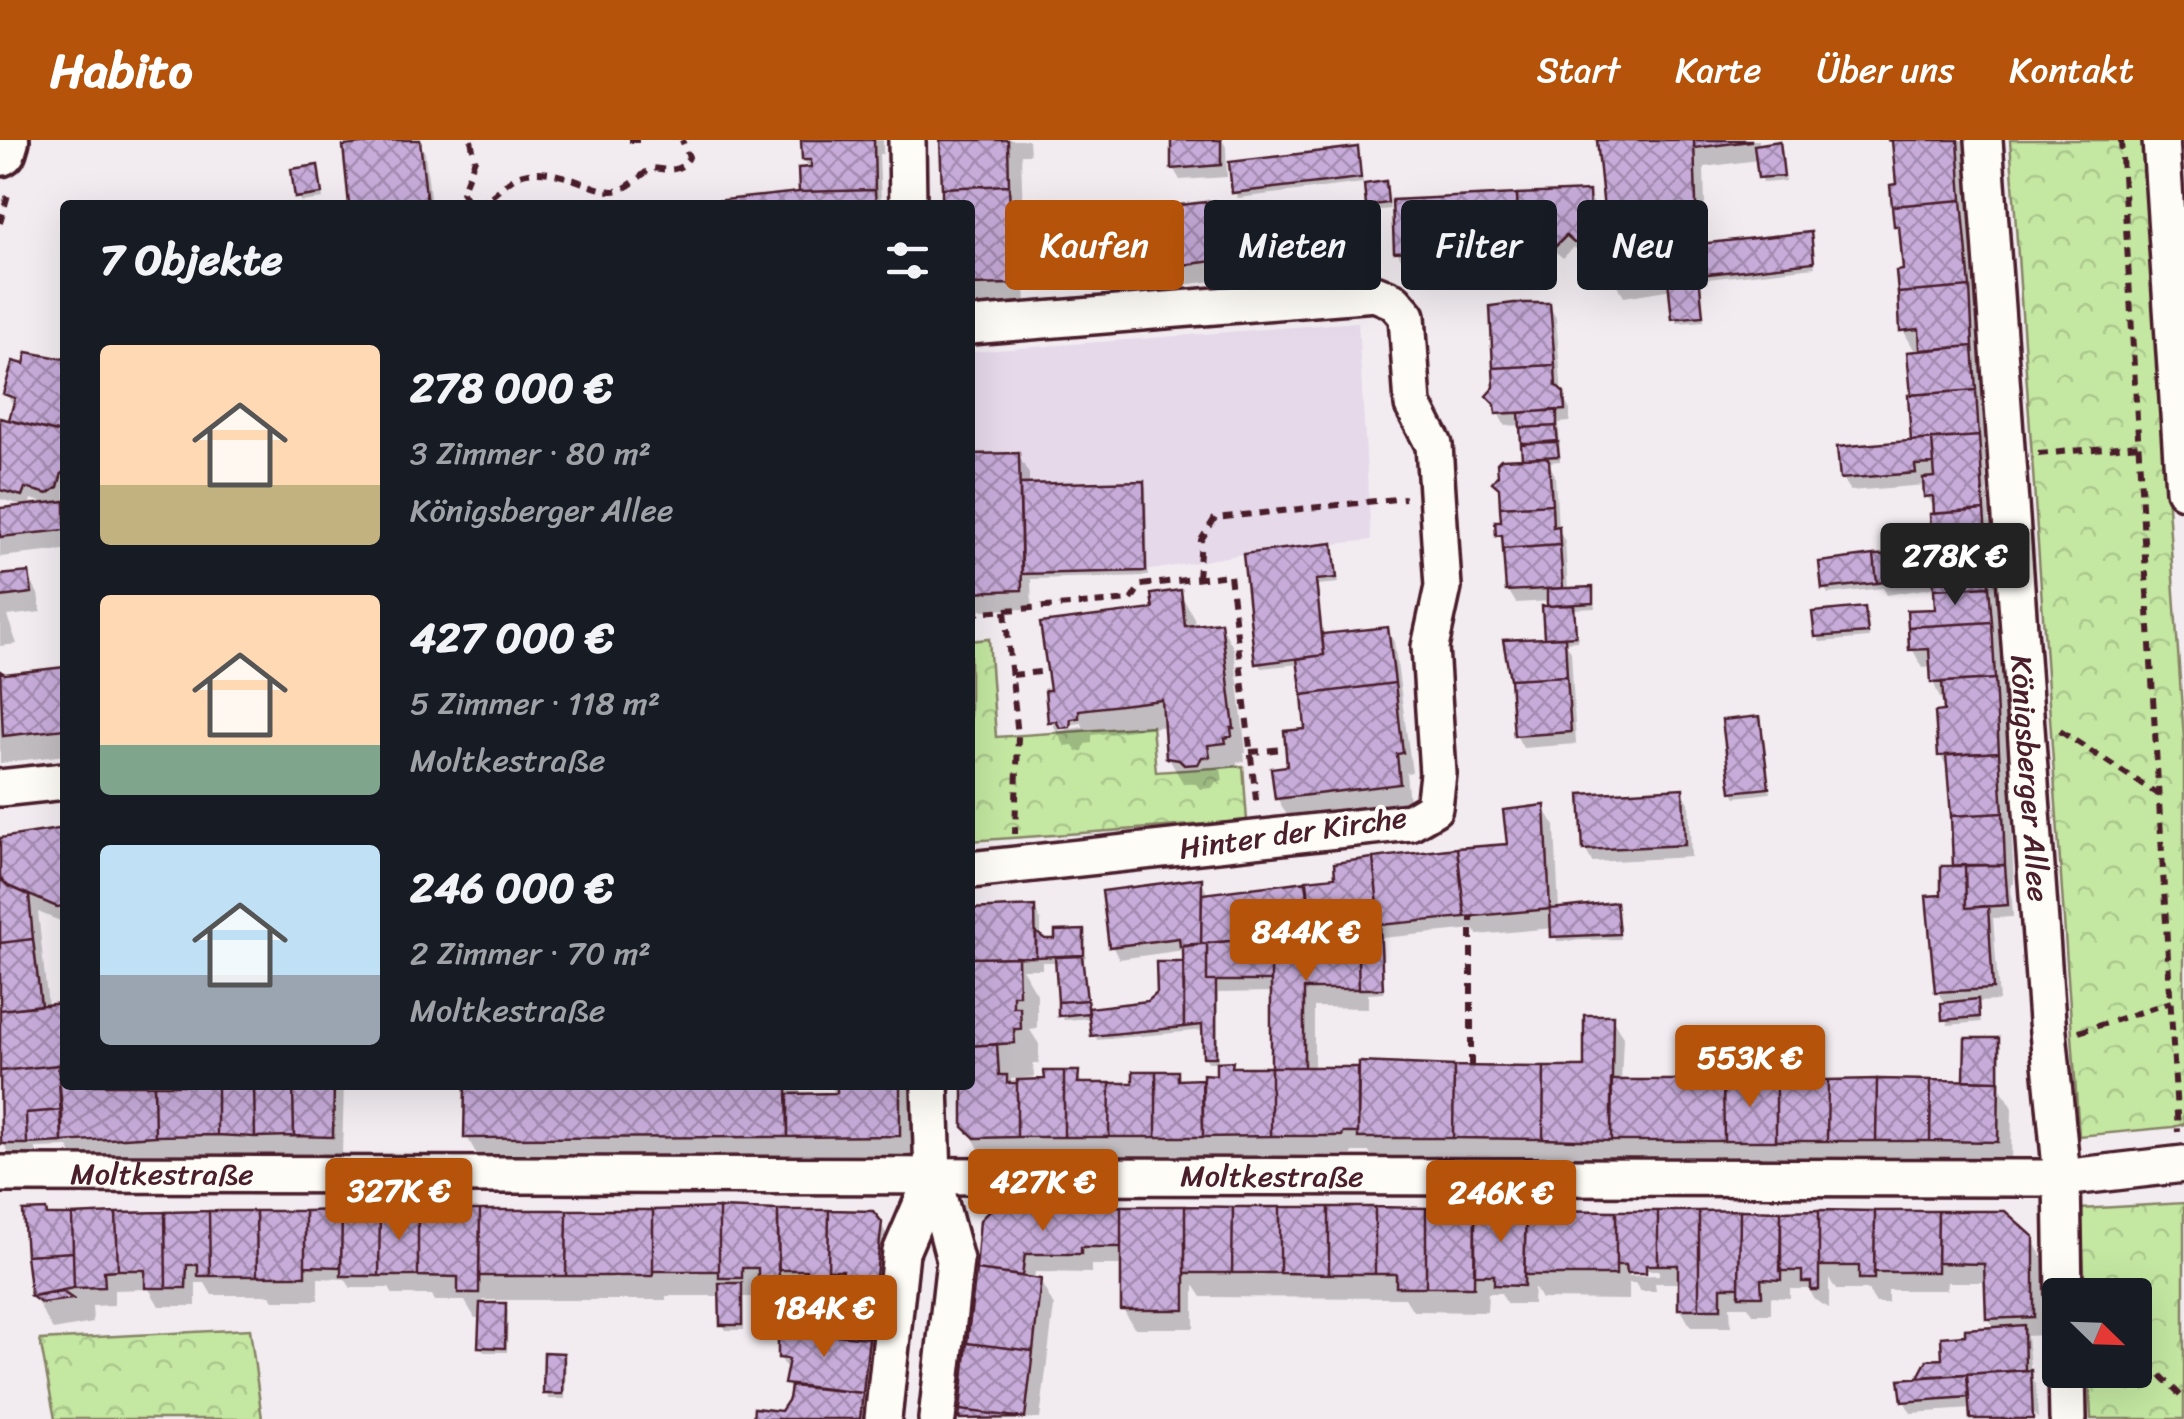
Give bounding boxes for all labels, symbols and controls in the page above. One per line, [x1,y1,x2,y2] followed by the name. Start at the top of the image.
[50,28,192,113] text: Habito
[1537,39,1620,101] text: Start
[1675,39,1762,101] text: Karte
[1817,39,1954,101] text: Über uns
[2009,39,2134,101] text: Kontakt
[1005,200,1184,290] chip: Kaufen
[1204,200,1381,290] chip: Mieten
[1401,200,1557,290] chip: Filter
[1577,200,1708,290] chip: Neu
[100,223,283,297] text: 7 Objekte
[880,233,935,288] icon: filters
[410,351,613,425] text: 278 000 €
[180,385,300,505] icon: home
[410,425,651,482] text: 3 Zimmer · 80 m²
[410,482,673,539] text: Königsberger Allee
[1874,523,2036,608] pin: 278K €
[1902,527,2008,584] text: 278K €
[410,601,614,675] text: 427 000 €
[180,635,300,755] icon: home
[1994,653,2065,904] street label: Königsberger Allee
[410,675,660,732] text: 5 Zimmer · 118 m²
[410,732,605,789] text: Moltkestraße
[1176,790,1410,876] street label: Hinter der Kirche
[410,851,614,925] text: 246 000 €
[180,885,300,1005] icon: home
[1225,899,1387,984] pin: 844K €
[1252,903,1360,960] text: 844K €
[410,925,651,982] text: 2 Zimmer · 70 m²
[410,982,605,1039] text: Moltkestraße
[1669,1025,1831,1110] pin: 553K €
[1697,1029,1803,1086] text: 553K €
[70,1147,254,1201] street label: Moltkestraße
[962,1149,1124,1234] pin: 427K €
[1180,1149,1364,1204] street label: Moltkestraße
[990,1153,1096,1210] text: 427K €
[318,1158,480,1243] pin: 327K €
[1420,1160,1582,1245] pin: 246K €
[347,1162,451,1219] text: 327K €
[1448,1164,1554,1221] text: 246K €
[743,1275,905,1360] pin: 184K €
[2042,1278,2152,1388] north arrow
[2042,1278,2152,1388] map controls
[773,1279,875,1336] text: 184K €

